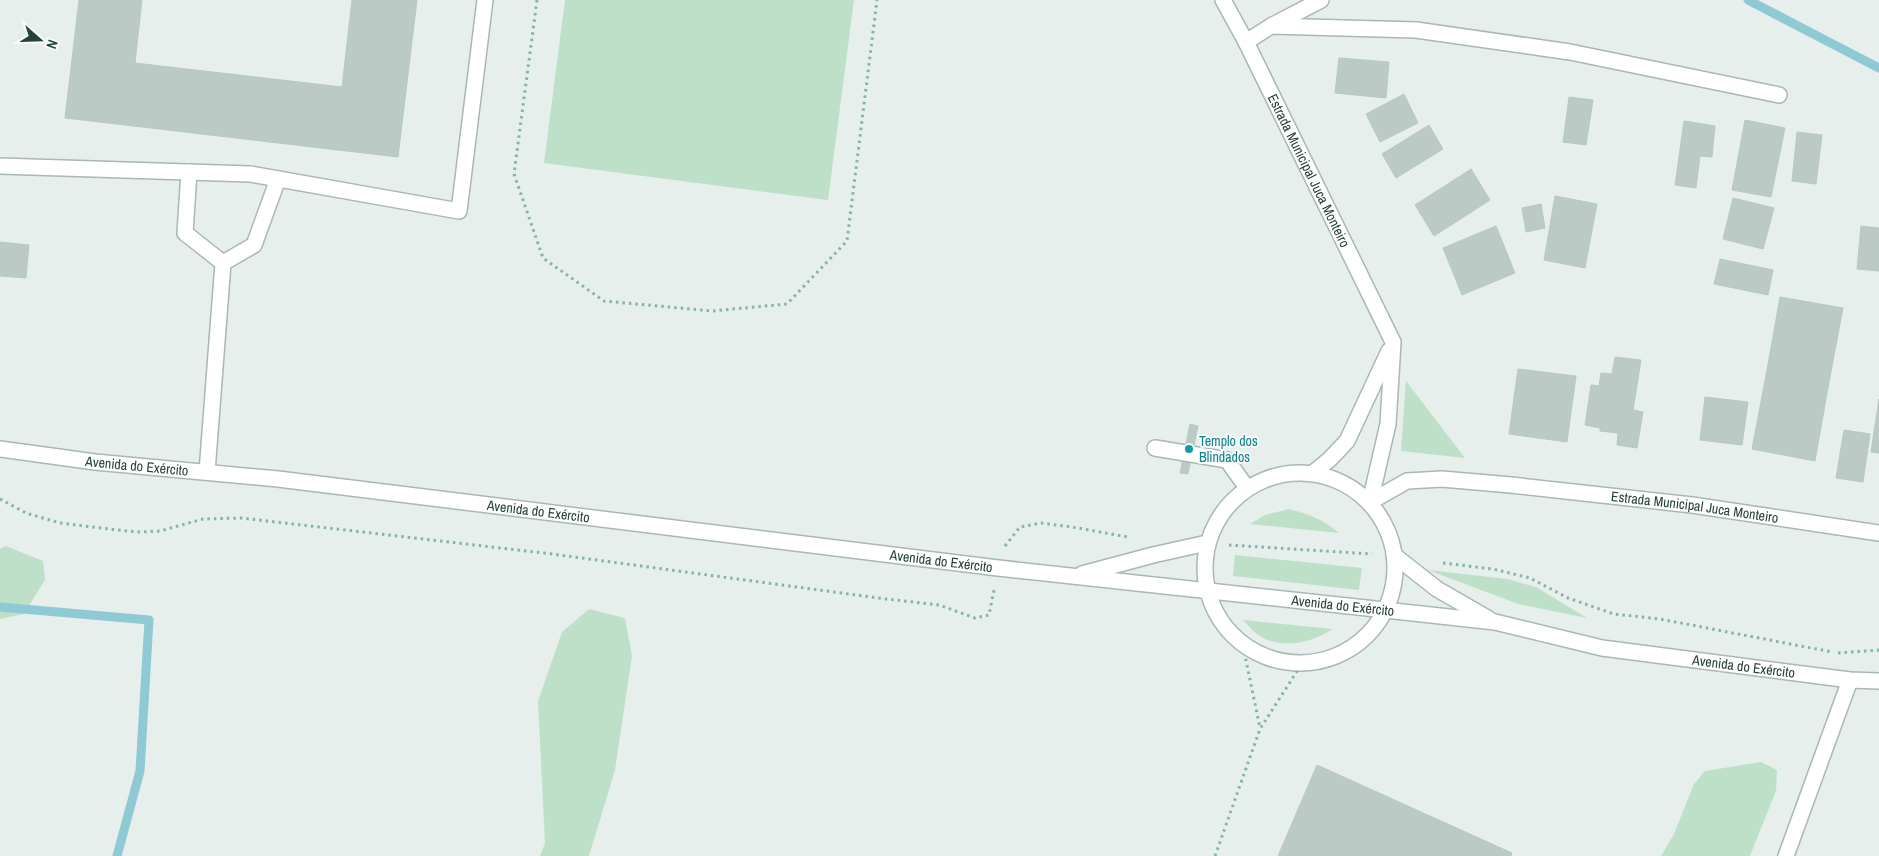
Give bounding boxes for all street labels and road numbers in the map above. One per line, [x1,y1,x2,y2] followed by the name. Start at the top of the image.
[1264,91,1354,250] street label: Estrada Municipal Juca Monteiro
[83,452,189,480] street label: Avenida do Exército
[1610,487,1780,527] street label: Estrada Municipal Juca Monteiro
[485,496,591,526] street label: Avenida do Exército
[888,546,994,576] street label: Avenida do Exército
[1289,591,1395,620] street label: Avenida do Exército
[1690,651,1796,682] street label: Avenida do Exército

